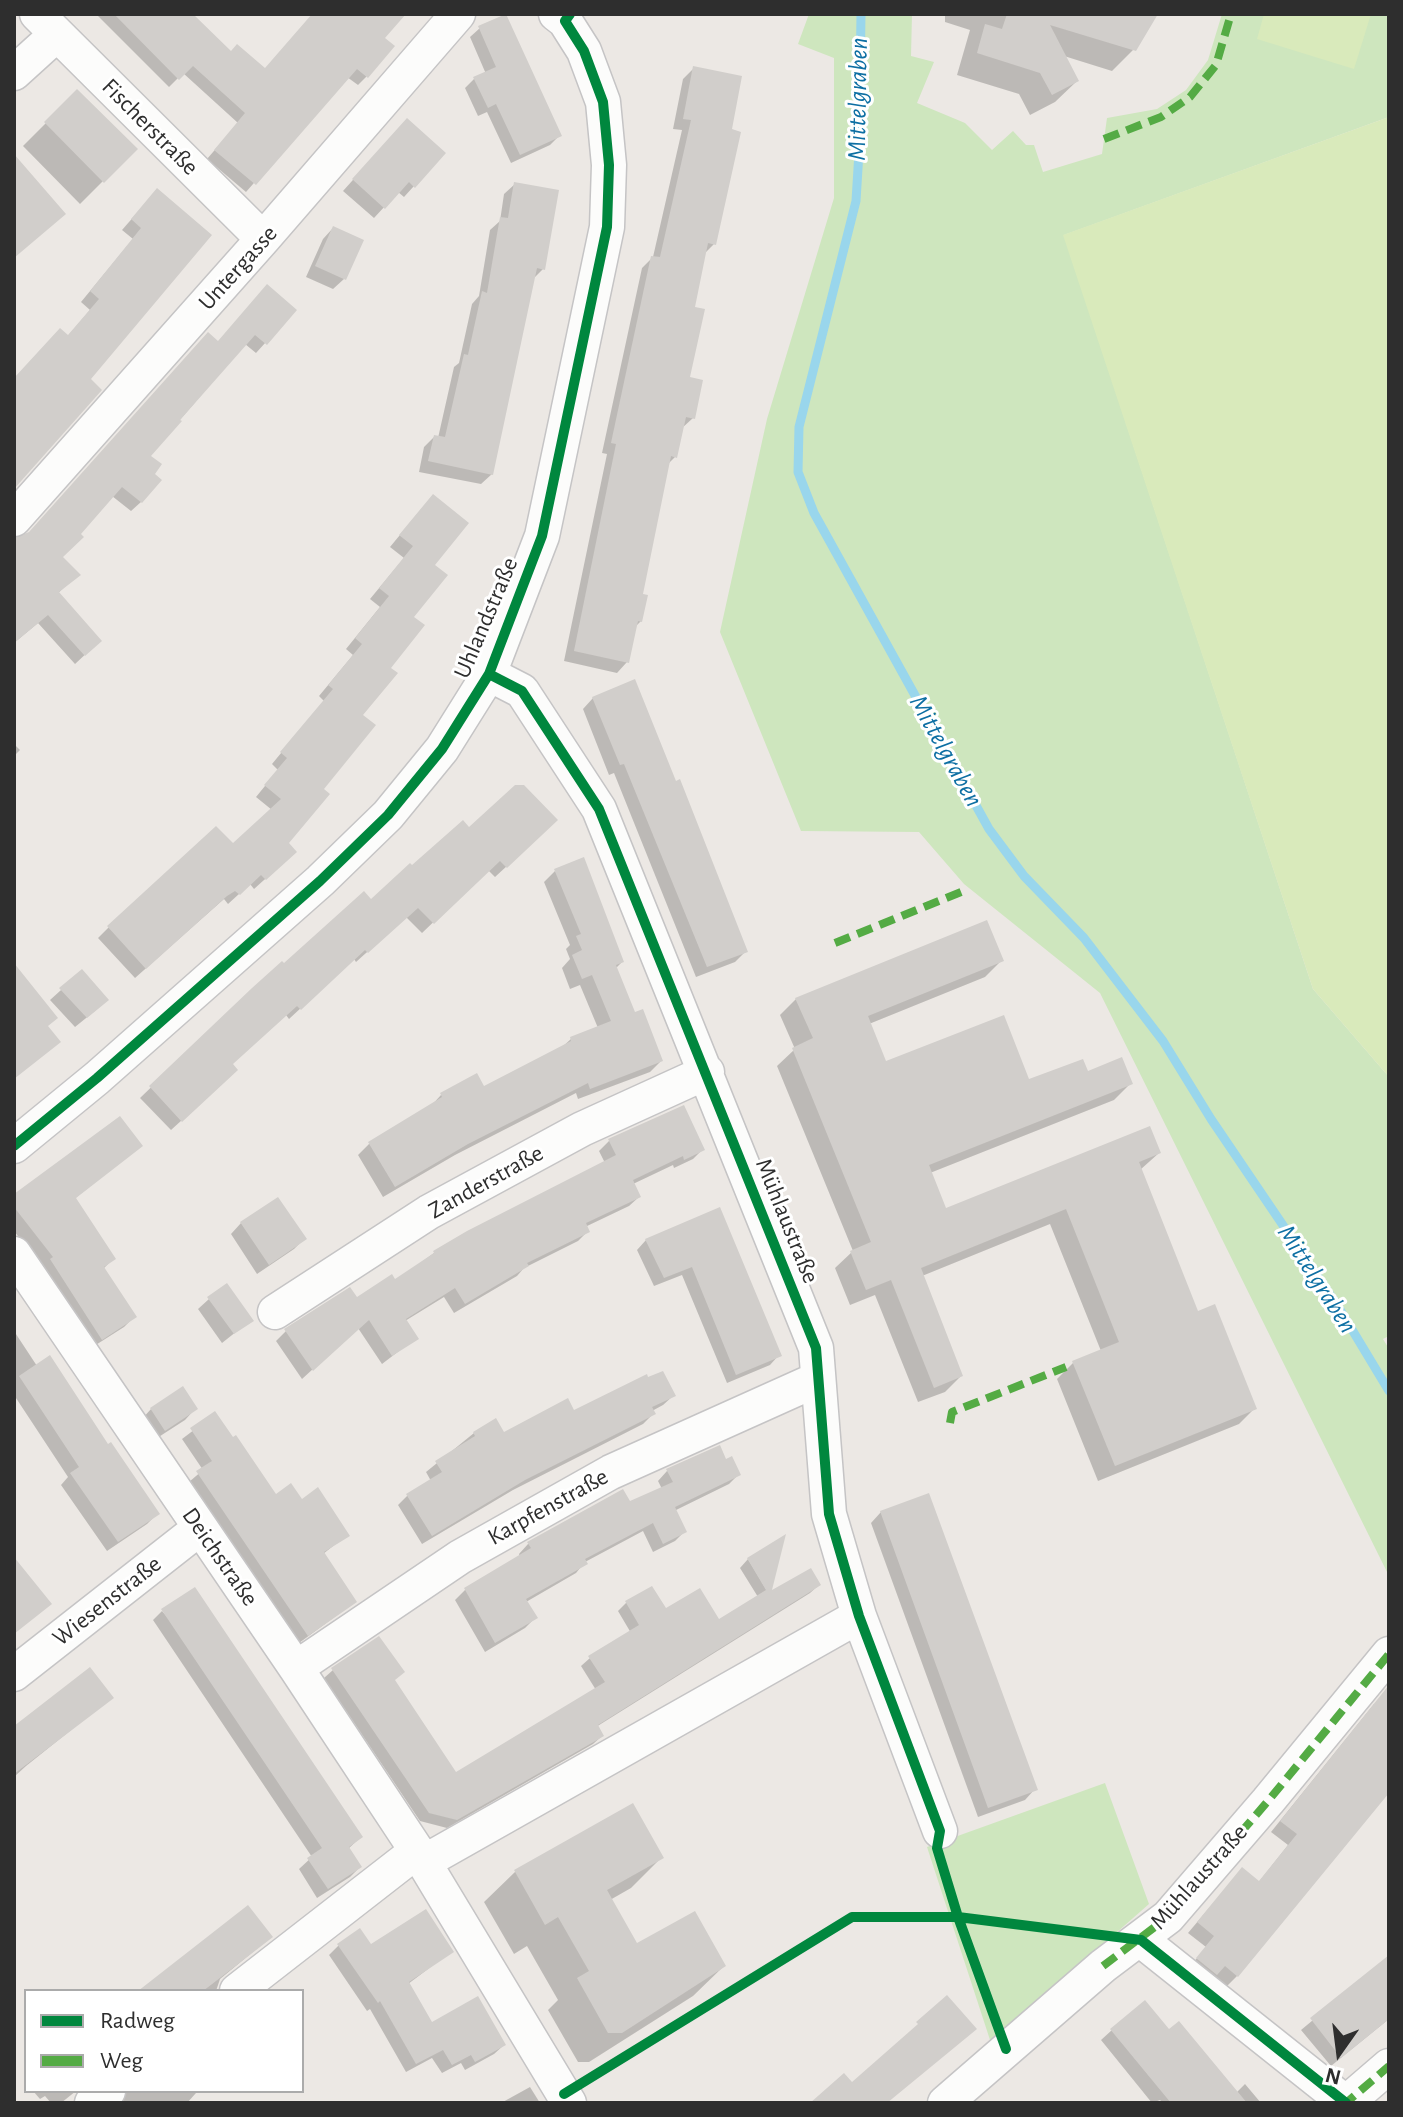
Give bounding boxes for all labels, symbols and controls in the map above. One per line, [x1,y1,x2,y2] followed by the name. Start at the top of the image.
[841,37,875,161] water label: Mittelgraben
[96,73,204,181] street label: Fischerstraße
[192,220,284,316] street label: Untergasse
[448,553,524,683] street label: Uhlandstraße
[903,690,989,812] water label: Mittelgraben
[424,1139,548,1225] street label: Zanderstraße
[749,1154,825,1288] street label: Mühlaustraße
[1270,1219,1364,1339] water label: Mittelgraben
[483,1462,613,1552] street label: Karpfenstraße
[176,1502,264,1612] street label: Deichstraße
[47,1550,167,1652] street label: Wiesenstraße
[1144,1818,1254,1936] street label: Mühlaustraße
[24,1989,304,2093] legend
[100,2009,175,2033] text: Radweg
[1299,2013,1379,2093] north arrow
[100,2049,143,2073] text: Weg
[1323,2064,1343,2089] text: N

